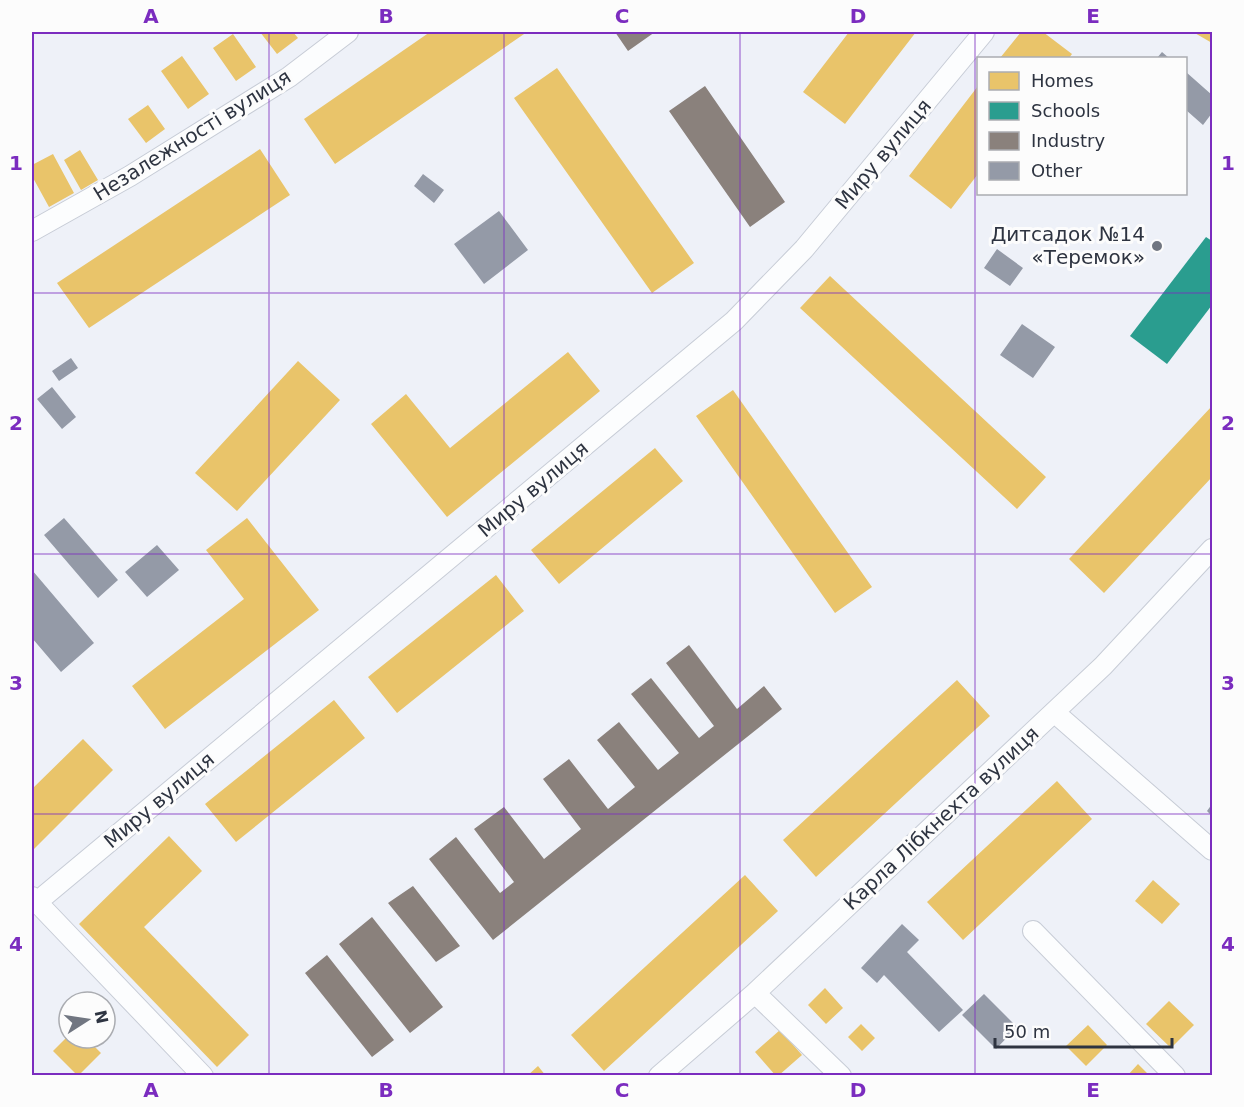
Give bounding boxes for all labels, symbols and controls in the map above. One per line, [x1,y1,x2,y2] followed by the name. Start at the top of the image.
[143,4,159,28] text: A
[378,4,394,28] text: B
[615,4,629,28] text: C
[850,4,866,28] text: D
[1086,4,1100,28] text: E
[977,57,1187,195] legend
[89,64,295,206] street label: Незалежності вулиця
[1031,70,1094,91] text: Homes
[830,94,936,214] street label: Миру вулиця
[1031,100,1100,121] text: Schools
[1031,130,1105,151] text: Industry
[9,151,23,175] text: 1
[1221,151,1235,175] text: 1
[1031,160,1083,181] text: Other
[991,222,1145,269] place label: Дитсадок №14 «Теремок»
[1150,239,1164,253] marker: Дитсадок №14 «Теремок»
[9,411,23,435] text: 2
[1221,411,1235,435] text: 2
[473,436,593,542] street label: Миру вулиця
[9,671,23,695] text: 3
[1221,671,1235,695] text: 3
[838,721,1044,915] street label: Карла Лібкнехта вулиця
[99,747,219,853] street label: Миру вулиця
[9,932,23,956] text: 4
[1221,932,1235,956] text: 4
[57,990,117,1050] north arrow
[90,1008,112,1026] text: N
[995,1011,1172,1049] scale bar
[1004,1021,1050,1042] text: 50 m
[143,1078,159,1102] text: A
[378,1078,394,1102] text: B
[615,1078,629,1102] text: C
[850,1078,866,1102] text: D
[1086,1078,1100,1102] text: E

